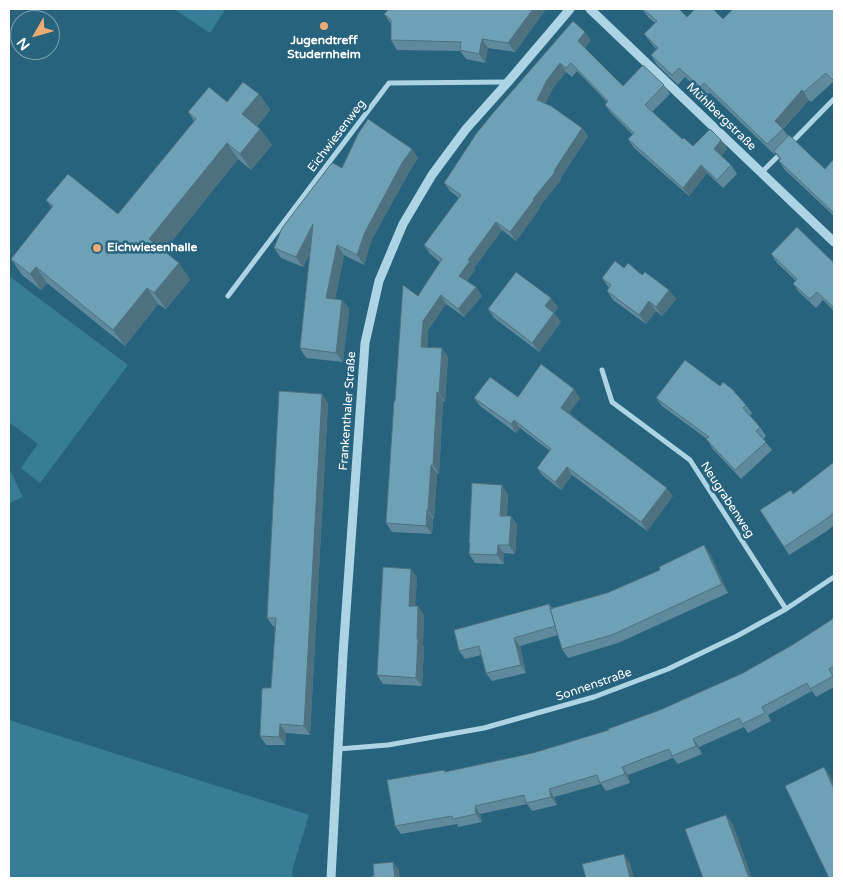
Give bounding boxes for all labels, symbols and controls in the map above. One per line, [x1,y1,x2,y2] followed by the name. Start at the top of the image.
[10,10,60,60] north arrow
[318,20,330,32] marker: Jugendtreff Studernheim
[13,34,34,54] text: N
[287,34,361,62] place label: Jugendtreff Studernheim
[683,80,759,154] street label: Mühlbergstraße
[305,97,369,175] street label: Eichwiesenweg
[107,241,197,255] place label: Eichwiesenhalle
[91,242,103,254] marker: Eichwiesenhalle
[337,351,359,471] street label: Frankenthaler Straße
[697,459,757,541] street label: Neugrabenweg
[554,665,634,705] street label: Sonnenstraße

